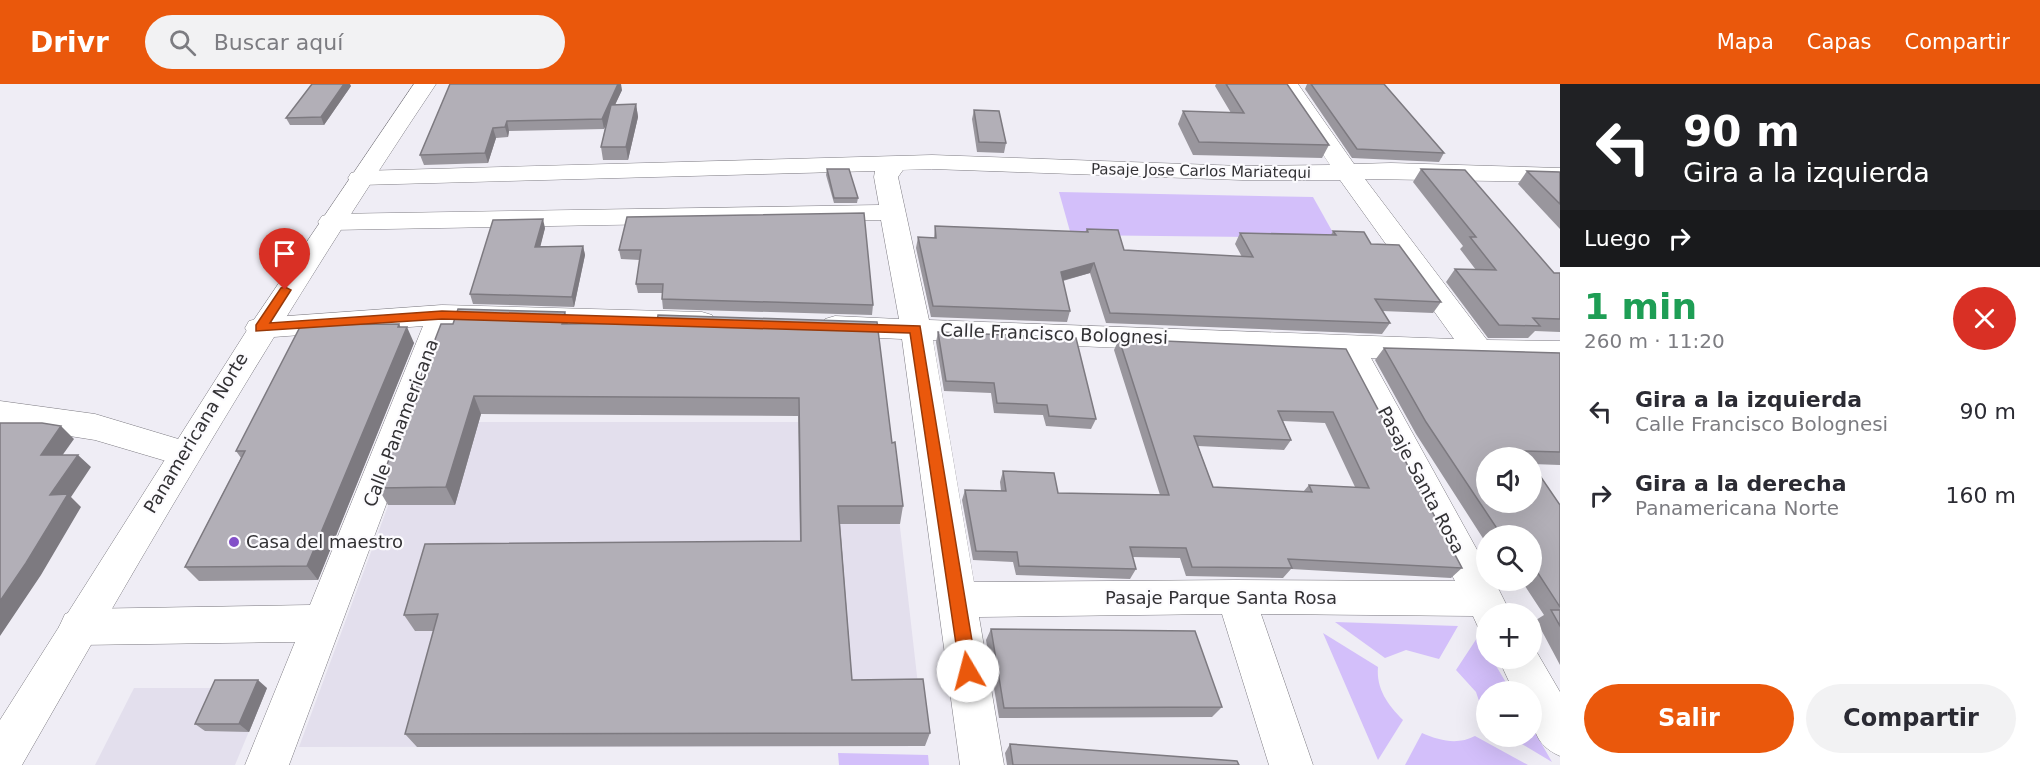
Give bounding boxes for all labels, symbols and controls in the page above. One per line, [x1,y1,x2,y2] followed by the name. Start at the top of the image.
[145,15,565,69] search box
[30,26,109,59] text: Drivr
[166,26,199,59] icon: search
[214,30,343,55] text: Buscar aquí
[1717,30,1774,54] text: Mapa
[1807,30,1871,54] text: Capas
[1904,30,2010,54] text: Compartir
[1683,107,1800,156] text: 90 m
[1584,108,1662,186] icon: left
[1683,157,1930,188] text: Gira a la izquierda
[1091,160,1311,182] street label: Pasaje Jose Carlos Mariatequi
[1663,222,1696,255] icon: right
[1584,226,1651,251] text: Luego
[259,228,310,290] pin
[268,237,301,270] icon: arrive
[1584,286,1697,327] text: 1 min
[1953,287,2016,350] button: close
[940,319,1168,348] street label: Calle Francisco Bolognesi
[1584,329,1725,353] text: 260 m · 11:20
[359,336,442,510] street label: Calle Panamericana
[139,349,252,517] street label: Panamericana Norte
[1635,387,1862,412] text: Gira a la izquierda
[1584,395,1617,428] icon: left
[1960,399,2016,424] text: 90 m
[1374,402,1469,557] street label: Pasaje Santa Rosa
[1635,412,1888,436] text: Calle Francisco Bolognesi
[1476,447,1542,747] map controls
[1476,447,1542,513] button: sound
[1635,471,1847,496] text: Gira a la derecha
[1584,479,1617,512] icon: right
[1946,483,2016,508] text: 160 m
[1635,496,1839,520] text: Panamericana Norte
[1476,525,1542,591] button: search
[246,531,403,552] place label: Casa del maestro
[227,535,241,549] marker: Casa del maestro
[1105,587,1337,608] street label: Pasaje Parque Santa Rosa
[1476,603,1542,669] button: +
[936,639,1000,703] position arrow
[1476,681,1542,747] button: −
[1584,684,1794,753] button: Salir
[1806,684,2016,753] button: Compartir

